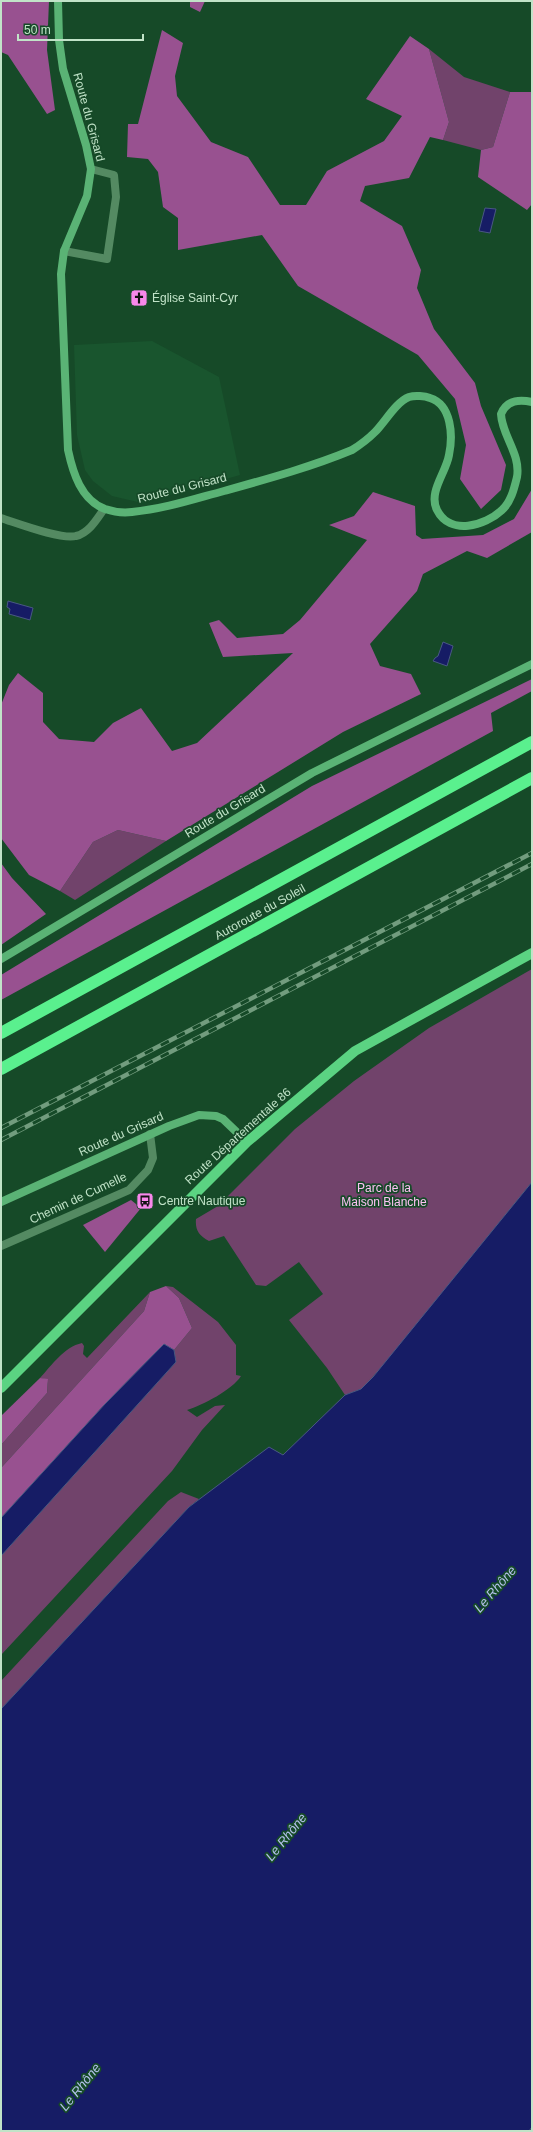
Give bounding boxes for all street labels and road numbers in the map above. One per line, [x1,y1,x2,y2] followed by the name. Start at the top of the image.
[70,71,108,163] street label: Route du Grisard
[136,470,228,506] street label: Route du Grisard
[182,781,268,841] street label: Route du Grisard
[212,881,308,943] street label: Autoroute du Soleil
[182,1085,294,1187] street label: Route Départementale 86
[76,1109,166,1159] street label: Route du Grisard
[27,1169,129,1227] street label: Chemin de Cumelle

